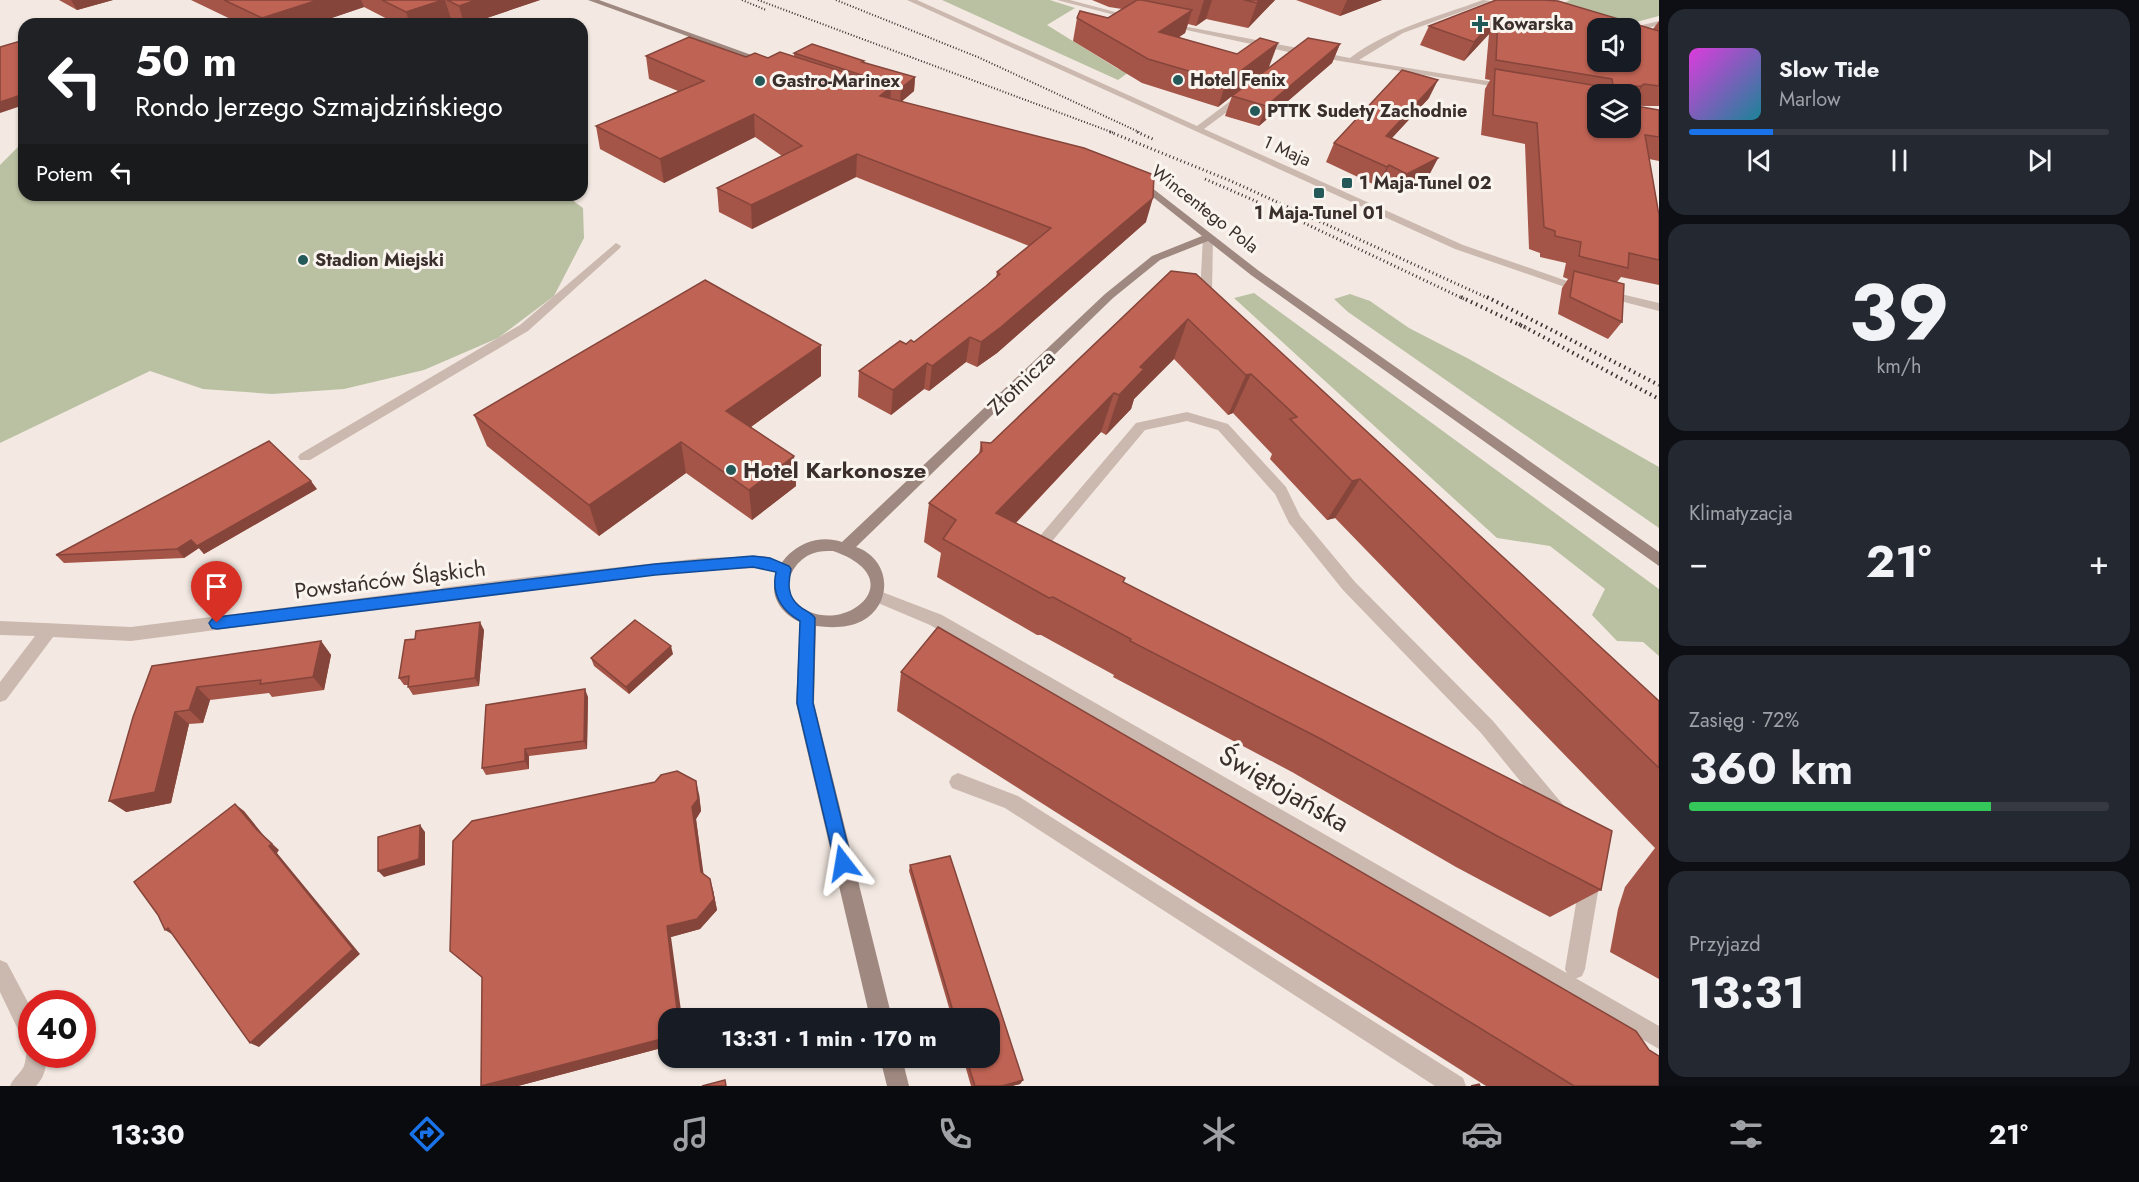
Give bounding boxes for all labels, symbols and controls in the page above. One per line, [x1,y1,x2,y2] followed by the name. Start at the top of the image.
[1492,11,1574,37] place label: Kowarska
[1473,17,1487,31] marker: Kowarska
[1587,18,1641,138] map controls
[1587,18,1641,72] button: sound
[135,31,237,92] text: 50 m
[36,42,114,120] icon: left
[1779,53,1879,85] text: Slow Tide
[1190,67,1286,93] place label: Hotel Fenix
[772,68,901,94] place label: Gastro-Marinex
[1171,73,1185,87] marker: Hotel Fenix
[753,74,767,88] marker: Gastro-Marinex
[1587,84,1641,138] button: layers
[1779,85,1841,114] text: Marlow
[135,87,503,126] text: Rondo Jerzego Szmajdzińskiego
[1267,98,1467,124] place label: PTTK Sudety Zachodnie
[1248,104,1262,118] marker: PTTK Sudety Zachodnie
[1259,129,1315,173] street label: 1 Maja
[1743,144,1776,177] icon: previous
[1883,144,1916,177] icon: pause
[2023,144,2056,177] icon: next
[105,156,138,189] icon: left
[36,157,93,189] text: Potem
[1146,159,1264,259] street label: Wincentego Pola
[1359,170,1492,196] place label: 1 Maja-Tunel 02
[1340,176,1354,190] marker: 1 Maja-Tunel 02
[1312,186,1326,200] marker: 1 Maja-Tunel 01
[1254,200,1384,226] place label: 1 Maja-Tunel 01
[315,247,444,273] place label: Stadion Miejski
[296,253,310,267] marker: Stadion Miejski
[1849,257,1949,369] text: 39
[980,342,1062,422] street label: Złotnicza
[1876,352,1922,381] text: km/h
[743,454,926,486] place label: Hotel Karkonosze
[724,463,738,477] marker: Hotel Karkonosze
[1689,499,1793,528] text: Klimatyzacja
[1866,529,1931,594] text: 21°
[1689,539,1708,586] text: −
[2089,539,2109,586] text: +
[293,551,487,607] street label: Powstańców Śląskich
[191,561,242,623] pin
[200,570,233,603] icon: arrive
[1689,706,1799,735] text: Zasięg · 72%
[1212,735,1357,842] street label: Świętojańska
[1689,736,1853,801] text: 360 km
[811,831,875,895] position arrow
[1689,930,1761,959] text: Przyjazd
[1689,960,1805,1025] text: 13:31
[18,990,96,1068] speed limit sign: 40
[721,1022,937,1054] text: 13:31 · 1 min · 170 m
[406,1113,448,1155] icon: directions
[670,1113,712,1155] icon: music
[934,1113,976,1155] icon: phone
[1198,1113,1240,1155] icon: climate
[1461,1113,1503,1155] icon: car
[1725,1113,1767,1155] icon: filters
[111,1115,185,1154] text: 13:30
[1989,1115,2028,1154] text: 21°

